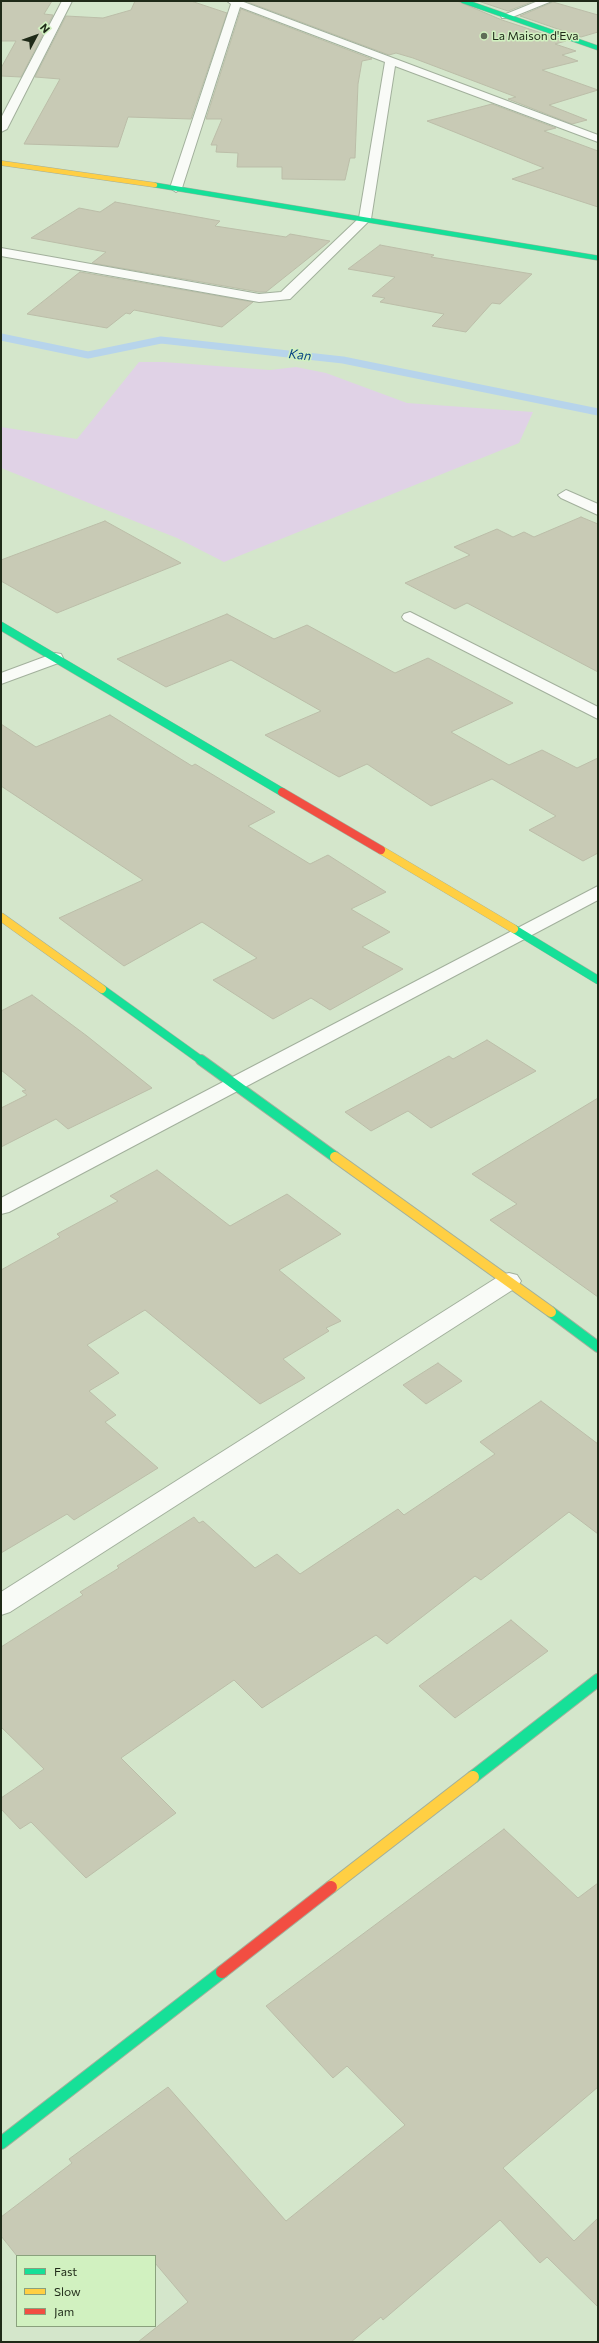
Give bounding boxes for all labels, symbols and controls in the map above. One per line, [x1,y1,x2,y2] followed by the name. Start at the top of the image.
[16,16,56,56] north arrow
[38,20,53,35] text: N
[492,29,579,43] place label: La Maison d'Eva
[479,31,489,41] marker: La Maison d'Eva
[288,346,312,364] water label: Kan
[16,2255,156,2327] legend
[54,2264,77,2278] text: Fast
[54,2284,81,2298] text: Slow
[54,2304,74,2318] text: Jam

